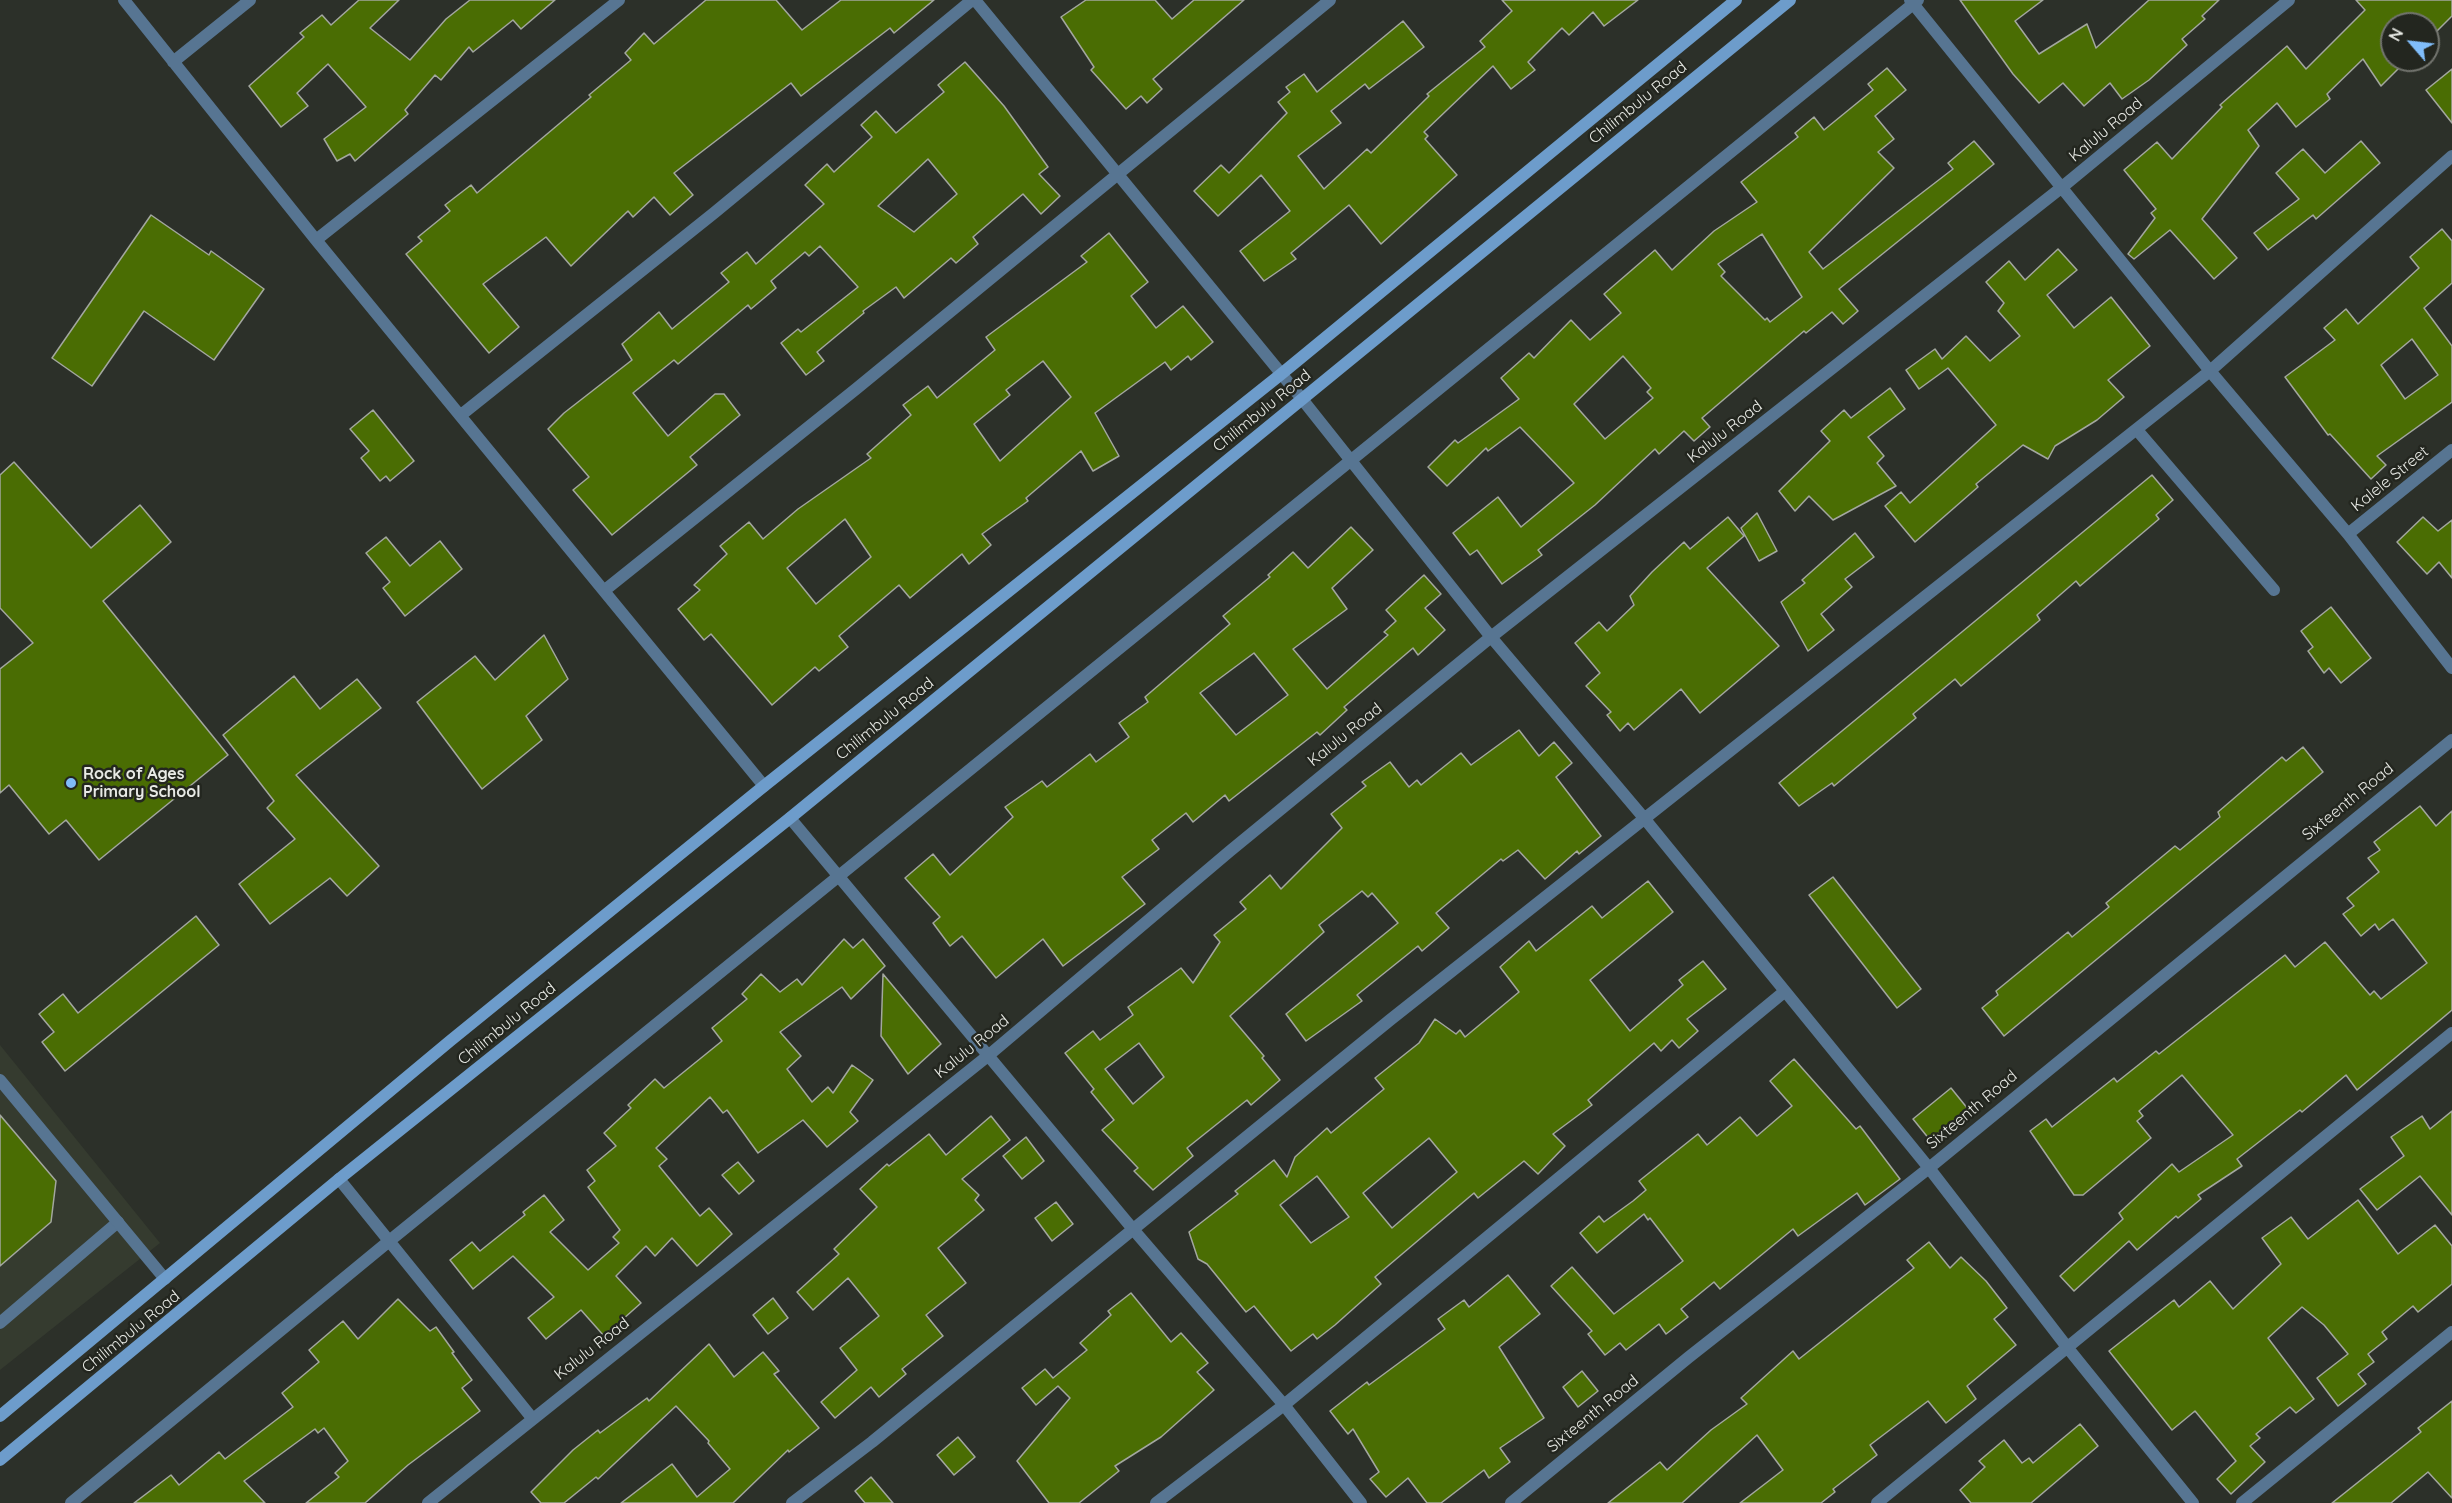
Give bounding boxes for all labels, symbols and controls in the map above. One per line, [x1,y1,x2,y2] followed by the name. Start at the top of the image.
[2380,12,2440,72] north arrow
[2384,25,2407,44] text: N
[1585,58,1691,148] street label: Chilimbulu Road
[2065,94,2147,166] street label: Kalulu Road
[1209,366,1315,456] street label: Chilimbulu Road
[1684,397,1766,467] street label: Kalulu Road
[2348,442,2432,516] street label: Kalele Street
[832,674,938,764] street label: Chilimbulu Road
[1304,699,1386,771] street label: Kalulu Road
[2298,759,2398,845] street label: Sixteenth Road
[83,764,201,802] place label: Rock of Ages Primary School
[64,776,78,790] marker: Rock of Ages Primary School
[454,979,560,1069] street label: Chilimbulu Road
[931,1011,1013,1083] street label: Kalulu Road
[1923,1067,2021,1153] street label: Sixteenth Road
[78,1287,184,1377] street label: Chilimbulu Road
[551,1314,633,1384] street label: Kalulu Road
[1543,1371,1643,1457] street label: Sixteenth Road

